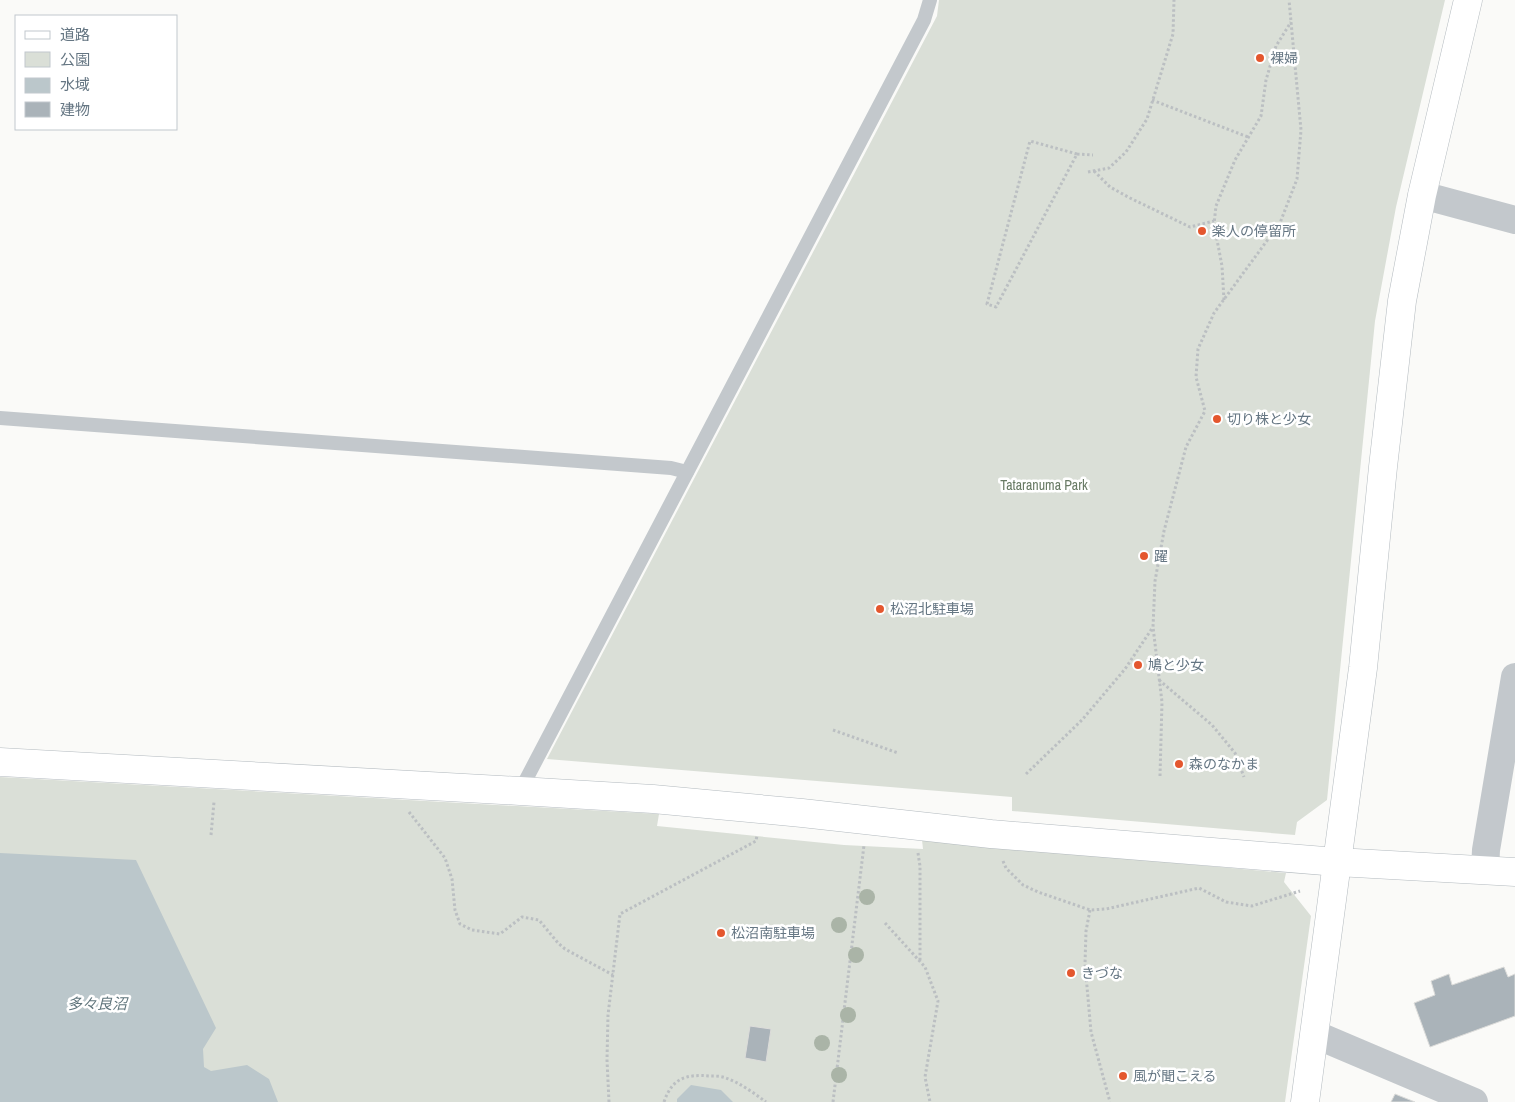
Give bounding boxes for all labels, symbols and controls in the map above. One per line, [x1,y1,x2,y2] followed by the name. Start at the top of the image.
[15,15,178,130] legend
[60,24,90,45] text: 道路
[60,49,90,70] text: 公園
[1270,49,1298,67] place label: 裸婦
[1254,52,1266,64] marker: 裸婦
[60,74,90,95] text: 水域
[60,99,90,120] text: 建物
[1212,222,1296,240] place label: 楽人の停留所
[1196,225,1208,237] marker: 楽人の停留所
[1227,410,1311,428] place label: 切り株と少女
[1211,413,1223,425] marker: 切り株と少女
[1000,476,1088,494] park label: Tataranuma Park
[1154,547,1168,565] place label: 躍
[1138,550,1150,562] marker: 躍
[890,600,974,618] place label: 松沼北駐車場
[874,603,886,615] marker: 松沼北駐車場
[1148,656,1204,674] place label: 鳩と少女
[1132,659,1144,671] marker: 鳩と少女
[1189,755,1259,773] place label: 森のなかま
[1173,758,1185,770] marker: 森のなかま
[731,924,815,942] place label: 松沼南駐車場
[715,927,727,939] marker: 松沼南駐車場
[1081,964,1123,982] place label: きづな
[1065,967,1077,979] marker: きづな
[67,993,129,1014] water label: 多々良沼
[1133,1067,1217,1085] place label: 風が聞こえる
[1117,1070,1129,1082] marker: 風が聞こえる

